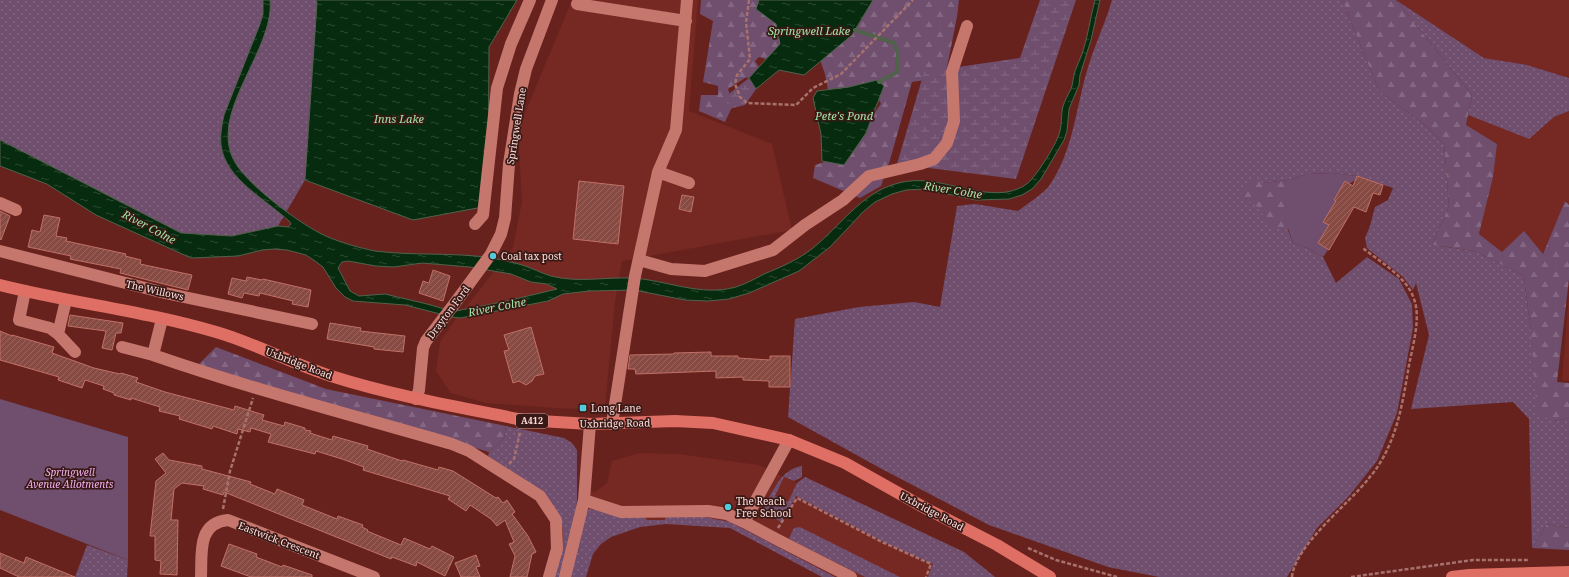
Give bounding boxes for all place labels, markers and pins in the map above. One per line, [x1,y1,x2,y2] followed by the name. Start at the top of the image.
[501,249,562,263] place label: Coal tax post
[488,251,498,261] marker: Coal tax post
[591,401,641,415] place label: Long Lane
[578,403,588,413] marker: Long Lane
[736,494,791,520] place label: The Reach Free School
[723,502,733,512] marker: The Reach Free School

